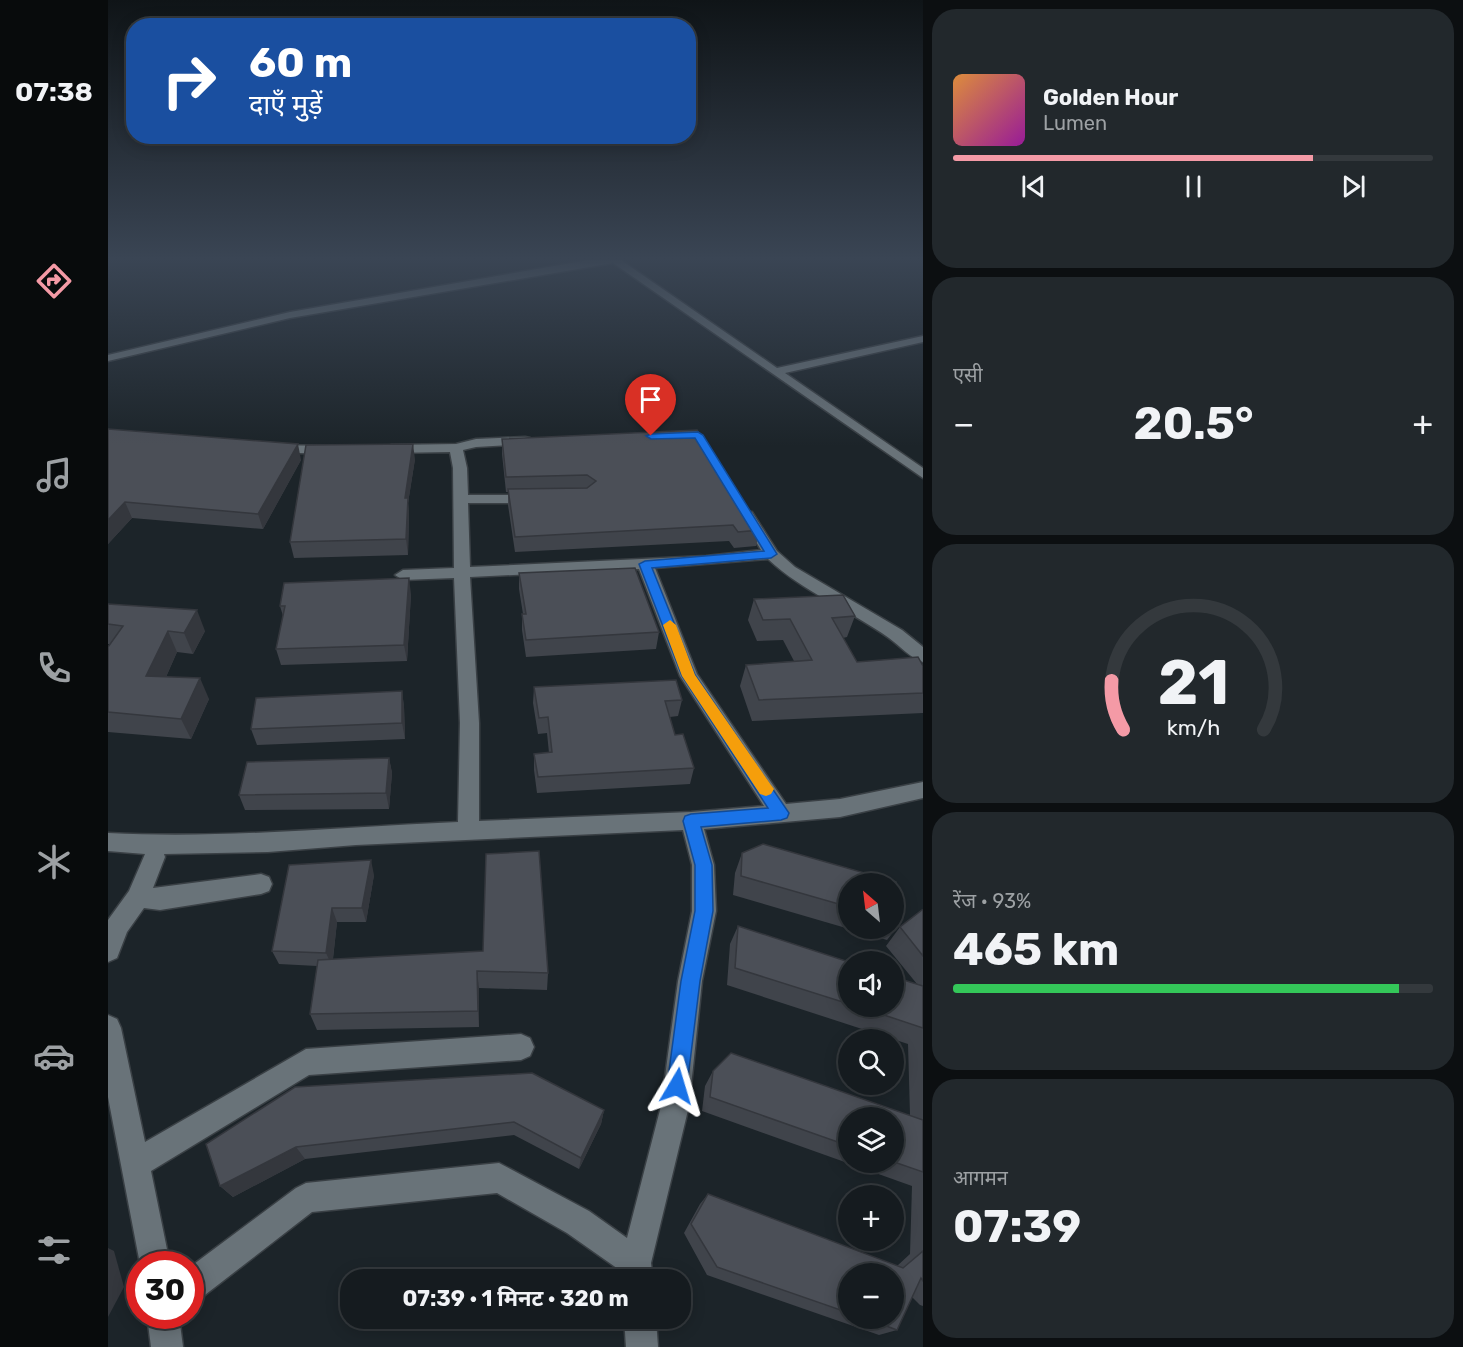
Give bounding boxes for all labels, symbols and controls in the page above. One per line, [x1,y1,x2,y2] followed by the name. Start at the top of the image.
[249,38,352,88] text: 60 m
[150,42,228,120] icon: right
[15,76,93,108] text: 07:38
[1043,84,1178,111] text: Golden Hour
[249,89,322,121] text: दाएँ मुड़ें
[1043,111,1107,135] text: Lumen
[1017,170,1050,203] icon: previous
[1177,170,1210,203] icon: pause
[1337,170,1370,203] icon: next
[33,260,75,302] icon: directions
[953,363,983,387] text: एसी
[625,374,676,436] pin
[634,383,667,416] icon: arrive
[1134,397,1253,450] text: 20.5°
[953,404,974,443] text: −
[1412,404,1433,443] text: +
[33,454,75,496] icon: music
[33,647,75,689] icon: phone
[1157,647,1229,721] text: 21
[1166,716,1220,741] text: km/h
[33,841,75,883] icon: climate
[838,873,904,939] north arrow
[838,873,904,1329] map controls
[953,889,1031,913] text: रेंज · 93%
[953,923,1119,976] text: 465 km
[838,951,904,1017] button: sound
[838,1029,904,1095] button: search
[33,1035,75,1077] icon: car
[645,1054,709,1118] position arrow
[838,1107,904,1173] button: layers
[953,1166,1008,1190] text: आगमन
[838,1185,904,1251] button: +
[953,1200,1081,1253] text: 07:39
[33,1229,75,1271] icon: filters
[126,1251,204,1329] speed limit sign: 30
[838,1263,904,1329] button: −
[402,1285,629,1312] text: 07:39 · 1 मिनट · 320 m

